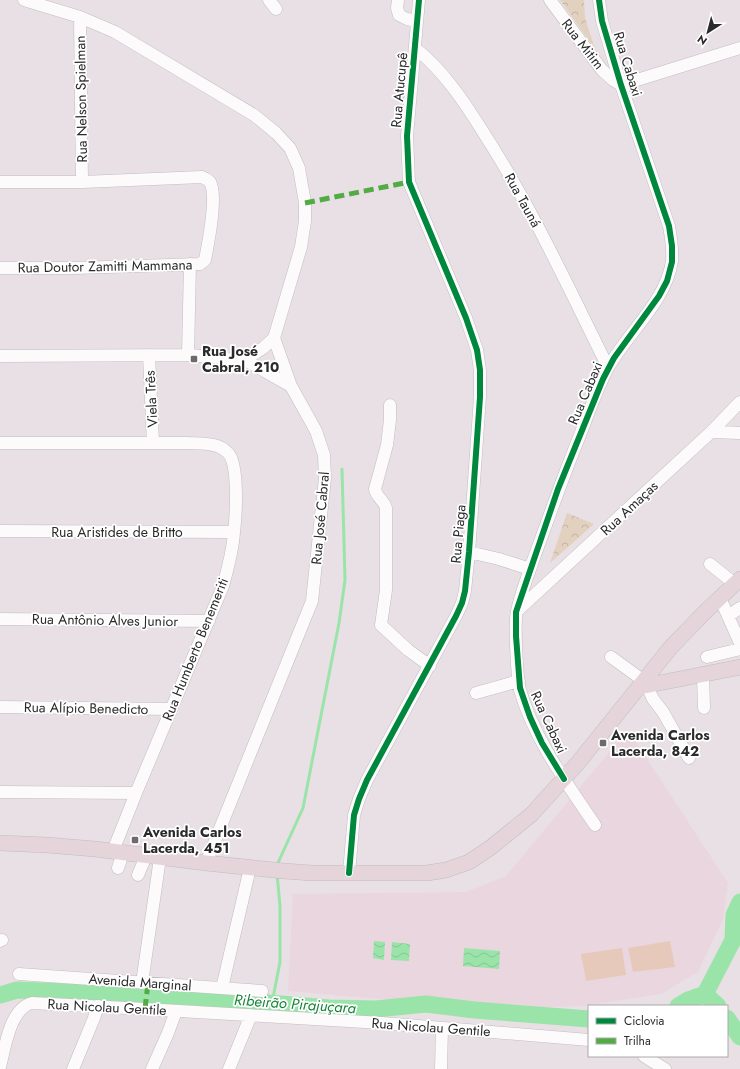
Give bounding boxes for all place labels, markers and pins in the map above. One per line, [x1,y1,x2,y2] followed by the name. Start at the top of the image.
[202,341,279,377] place label: Rua José Cabral, 210
[189,354,199,364] marker: Rua José Cabral, 210
[610,725,710,761] place label: Avenida Carlos Lacerda, 842
[598,738,608,748] marker: Avenida Carlos Lacerda, 842
[142,822,242,858] place label: Avenida Carlos Lacerda, 451
[130,835,140,845] marker: Avenida Carlos Lacerda, 451

